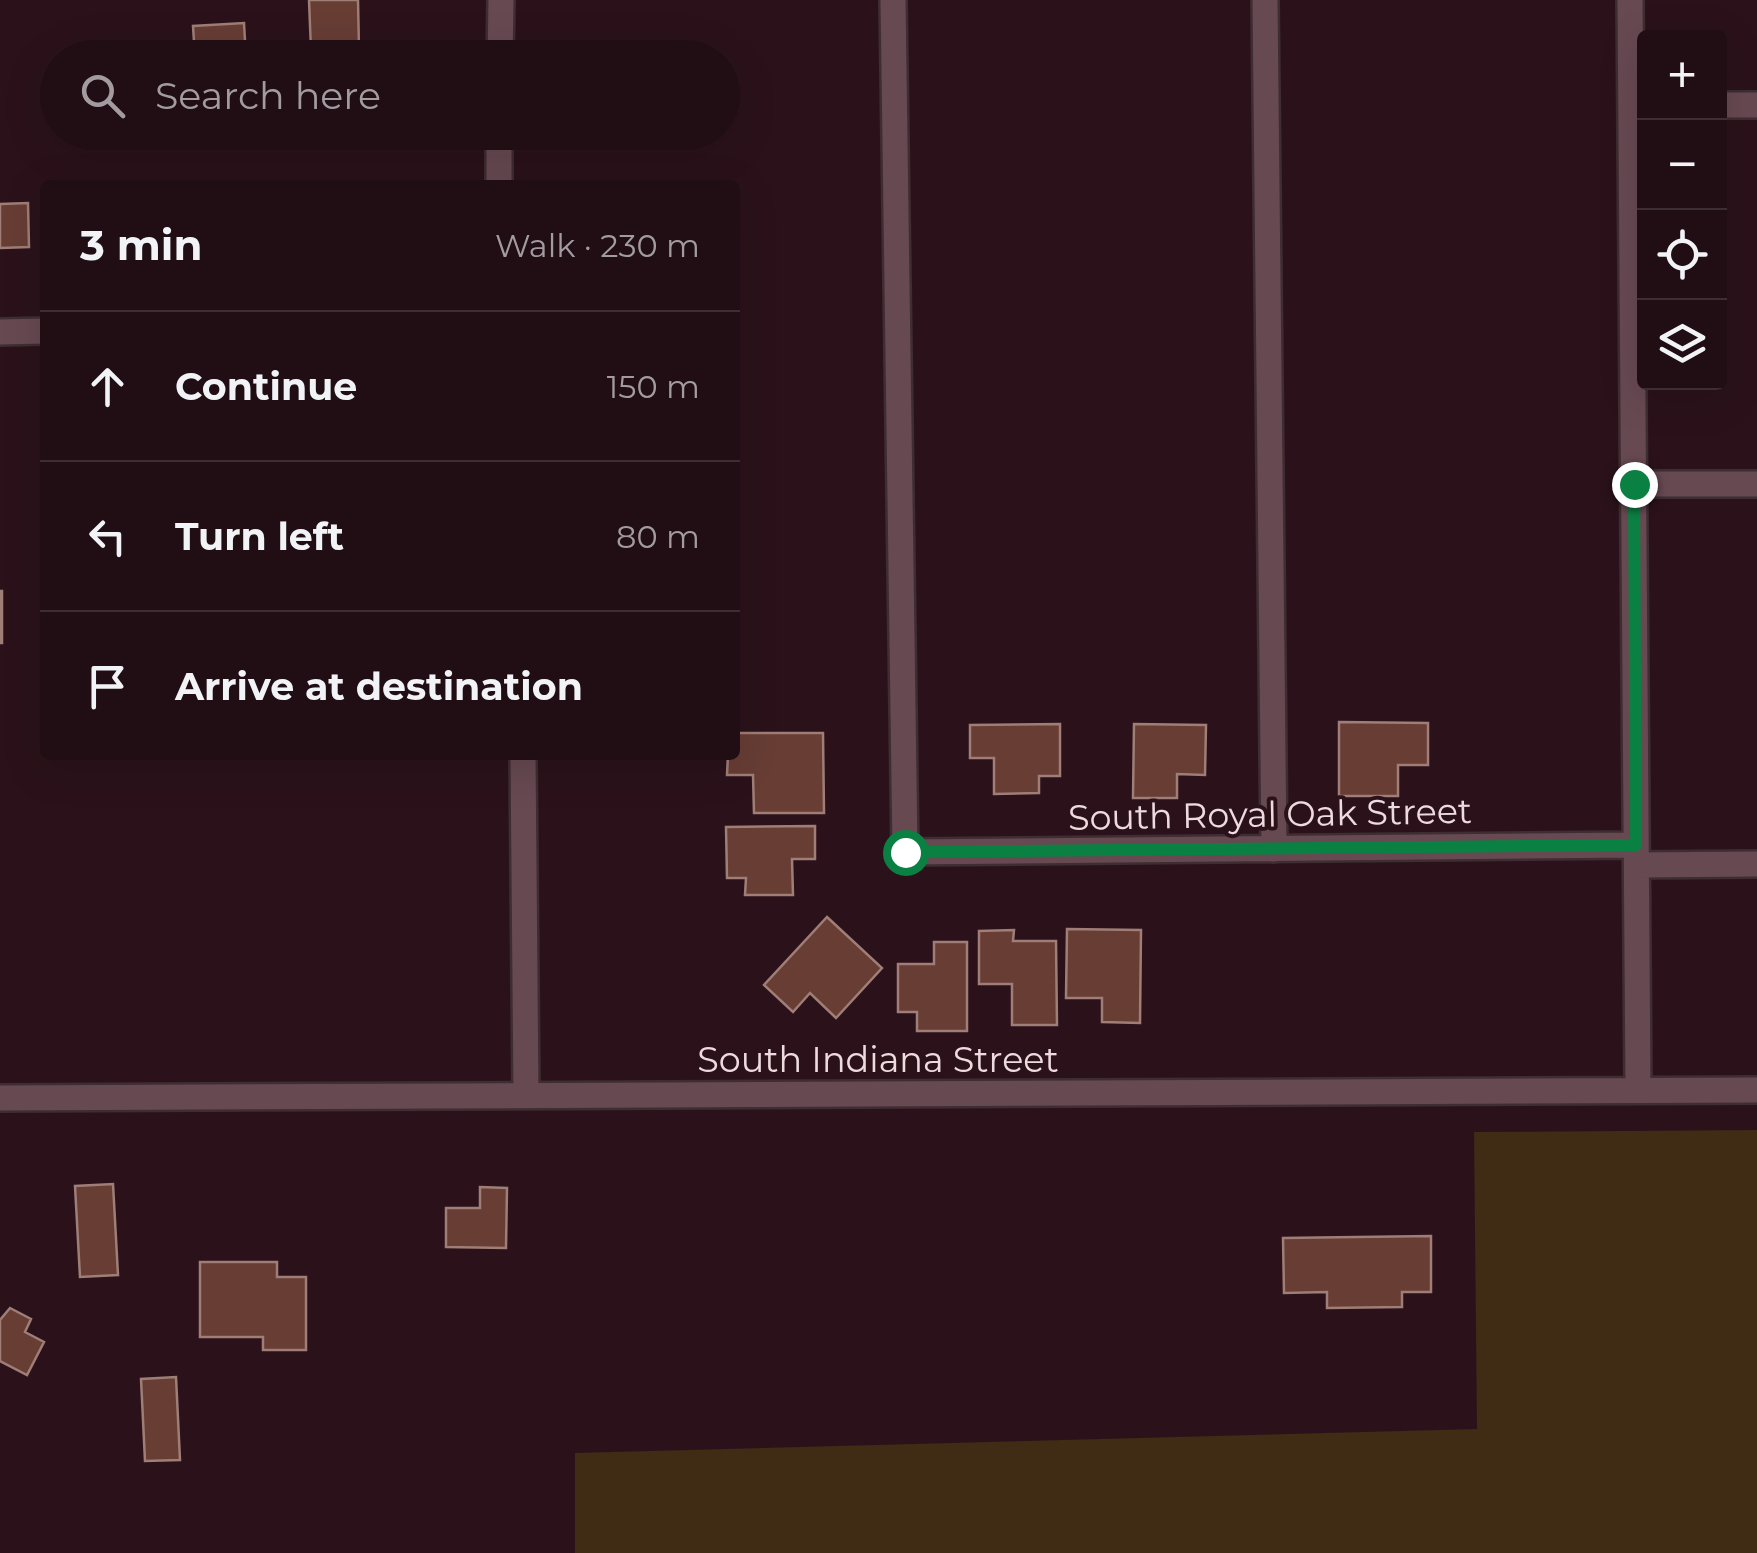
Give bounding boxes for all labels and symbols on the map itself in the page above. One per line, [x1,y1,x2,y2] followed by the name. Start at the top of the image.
[1612,462,1658,508] route end
[1068,789,1472,839] street label: South Royal Oak Street
[883,830,929,876] route start
[697,1038,1059,1081] street label: South Indiana Street

